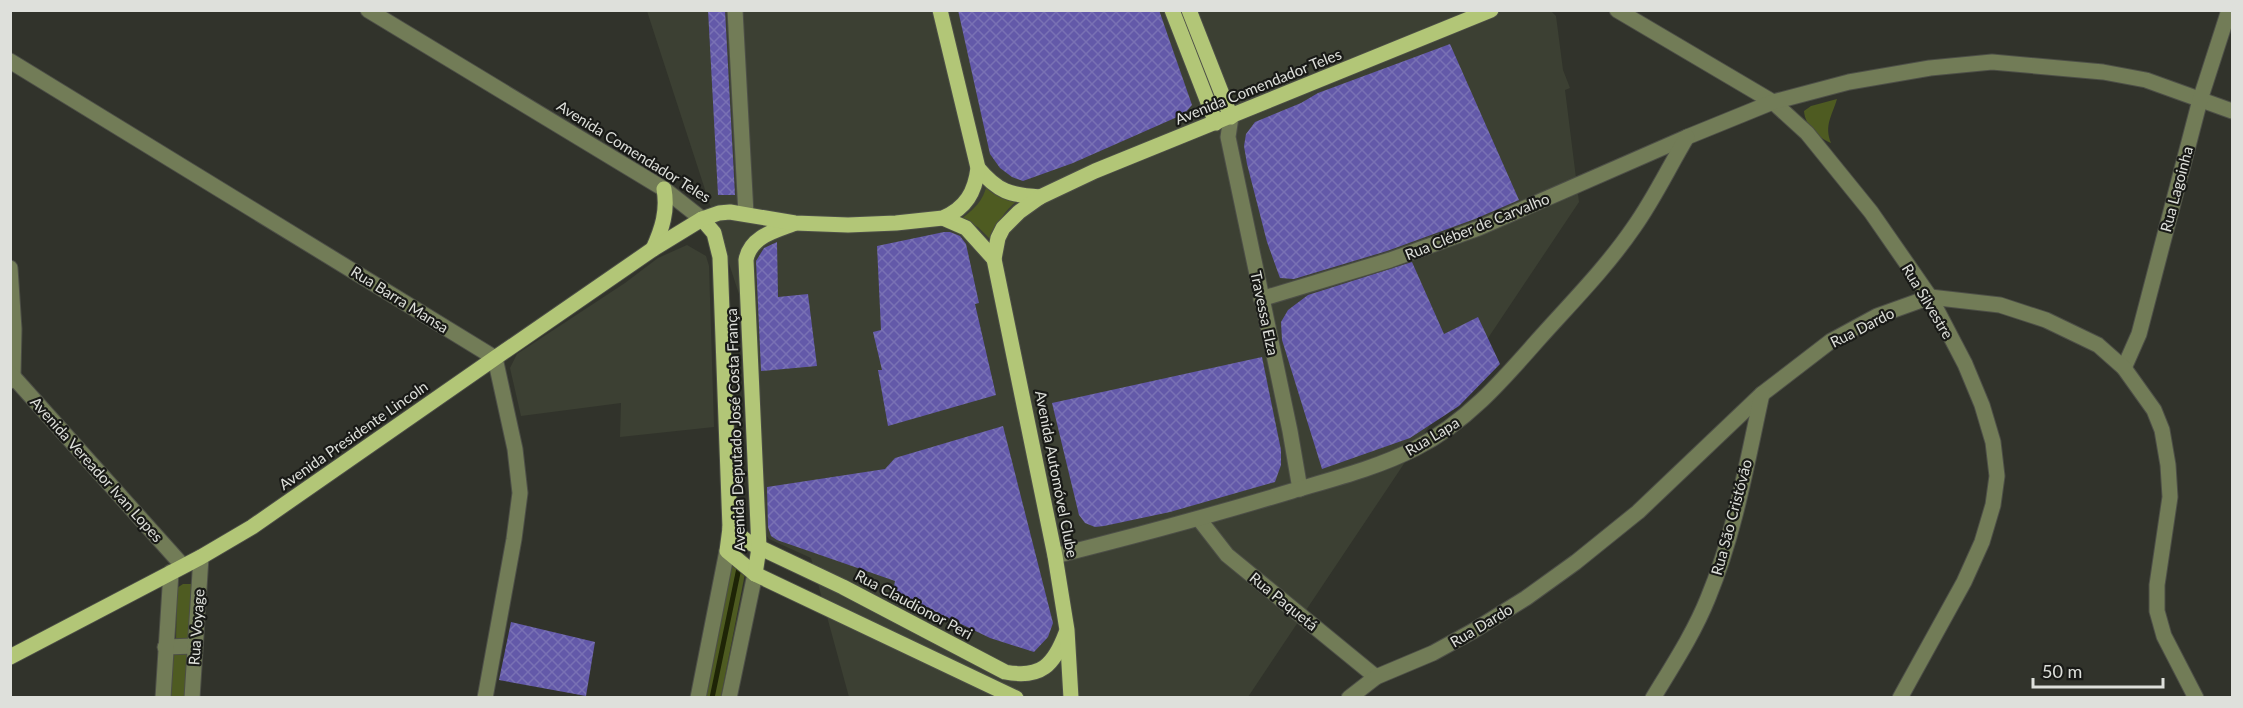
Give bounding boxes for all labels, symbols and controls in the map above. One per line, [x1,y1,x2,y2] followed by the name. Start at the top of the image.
[1172,44,1344,128] street label: Avenida Comendador Teles
[554,96,714,206] street label: Avenida Comendador Teles
[2156,144,2196,234] street label: Rua Lagoinha
[1402,189,1552,263] street label: Rua Cléber de Carvalho
[1899,260,1957,342] street label: Rua Silvestre
[348,262,452,336] street label: Rua Barra Mansa
[1247,269,1283,357] street label: Travessa Elza
[1827,303,1897,351] street label: Rua Dardo
[722,308,748,552] street label: Avenida Deputado José Costa França
[275,377,431,493] street label: Avenida Presidente Lincoln
[1032,389,1082,559] street label: Avenida Automóvel Clube
[27,393,167,545] street label: Avenida Vereador Ivan Lopes
[1402,413,1462,459] street label: Rua Lapa
[1707,457,1755,577] street label: Rua São Cristóvão
[852,566,976,642] street label: Rua Claudionor Peri
[1246,568,1322,634] street label: Rua Paquetá
[184,588,208,666] street label: Rua Voyage
[1447,599,1515,651] street label: Rua Dardo
[2033,651,2164,689] scale bar
[2042,660,2082,682] text: 50 m

